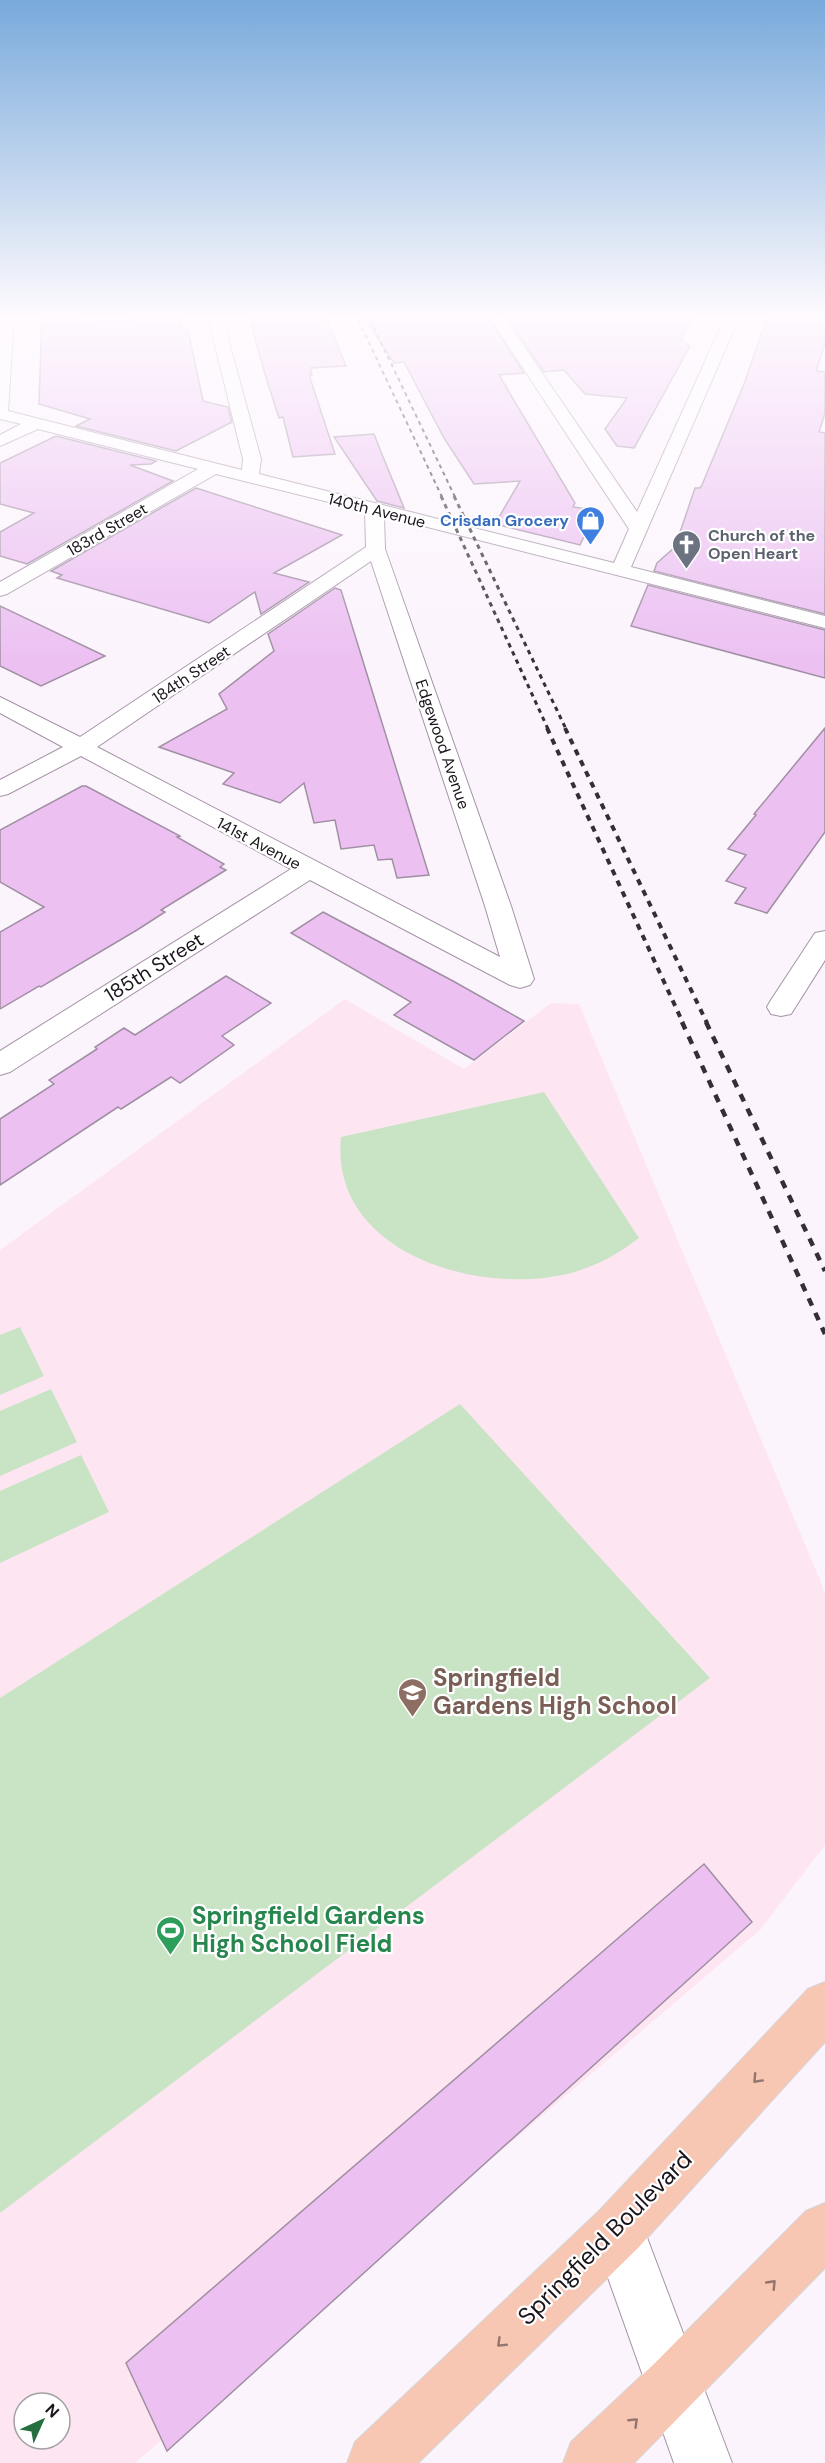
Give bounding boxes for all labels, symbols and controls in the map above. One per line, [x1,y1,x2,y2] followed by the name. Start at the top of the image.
[326,488,428,533] street label: 140th Avenue
[63,498,151,561] street label: 183rd Street
[574,504,606,546] shop icon: Crisdan Grocery
[440,510,569,531] place label: Crisdan Grocery
[708,525,815,564] place label: Church of the Open Heart
[671,528,703,570] church icon: Church of the Open Heart
[148,641,234,708] street label: 184th Street
[410,676,475,812] street label: Edgewood Avenue
[213,813,304,874] street label: 141st Avenue
[100,926,208,1008] street label: 185th Street
[433,1662,677,1721] place label: Springfield Gardens High School
[396,1676,428,1718] school or university icon: Springfield Gardens High School
[192,1900,425,1959] place label: Springfield Gardens High School Field
[155,1914,187,1956] sports icon: Springfield Gardens High School Field
[753,2073,764,2083] one-way arrow
[511,2144,698,2331] street label: Springfield Boulevard
[764,2280,775,2291] one-way arrow
[497,2336,507,2347] one-way arrow
[12,2391,72,2451] north arrow
[41,2399,64,2422] text: N
[627,2419,638,2430] one-way arrow

